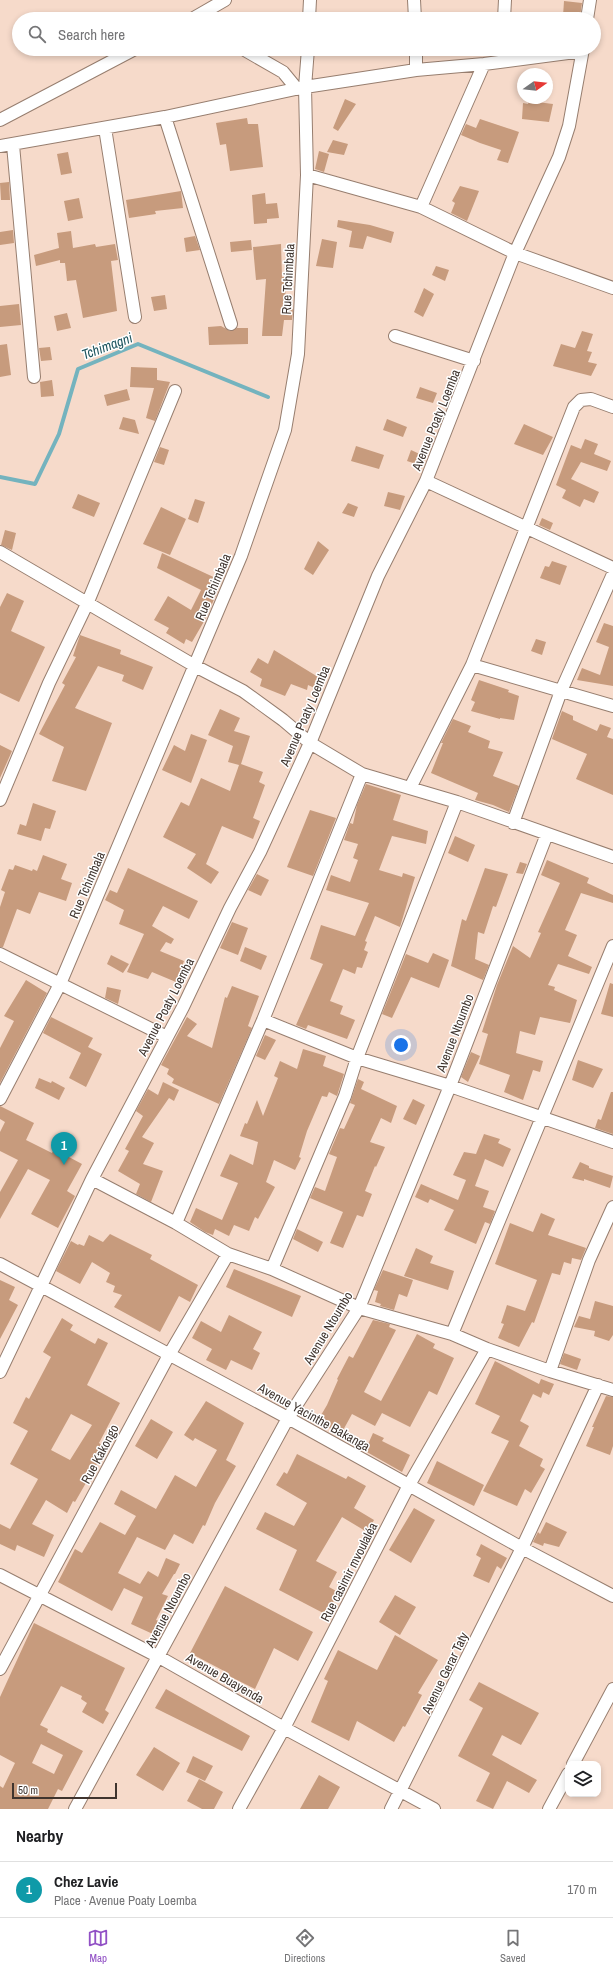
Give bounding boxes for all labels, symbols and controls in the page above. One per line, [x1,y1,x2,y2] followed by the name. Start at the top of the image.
[12,12,601,56] search box
[26,23,48,45] icon: search
[58,24,125,45] text: Search here
[517,68,553,104] north arrow
[278,243,298,315] street label: Rue Tchimbala
[79,328,136,363] water label: Tchimagni
[408,367,464,474] street label: Avenue Poaty Loemba
[191,551,235,623] street label: Rue Tchimbala
[276,663,334,770] street label: Avenue Poaty Loemba
[65,849,109,921] street label: Rue Tchimbala
[134,955,198,1060] street label: Avenue Poaty Loemba
[432,992,478,1075] street label: Avenue Ntoumbo
[391,1035,411,1055] your location
[51,1132,77,1165] pin: 1
[299,1288,356,1368] street label: Avenue Ntoumbo
[254,1379,373,1455] street label: Avenue Yacinthe Bakanga
[77,1421,123,1487] street label: Rue Kakongo
[317,1520,381,1624] street label: Rue casimir mvoulaléa
[141,1570,195,1651] street label: Avenue Ntoumbo
[417,1629,472,1718] street label: Avenue Gerar Taty
[182,1648,267,1707] street label: Avenue Buayenda
[565,1761,601,1797] map controls
[565,1761,601,1797] button: layers
[12,1781,117,1800] scale bar
[18,1783,38,1797] text: 50 m
[16,1824,63,1847] text: Nearby
[54,1871,118,1892] text: Chez Lavie
[26,1881,32,1898] text: 1
[567,1881,597,1898] text: 170 m
[54,1892,197,1909] text: Place · Avenue Poaty Loemba
[87,1927,109,1965] tab: Map
[284,1927,325,1965] tab: Directions
[500,1927,526,1965] tab: Saved

